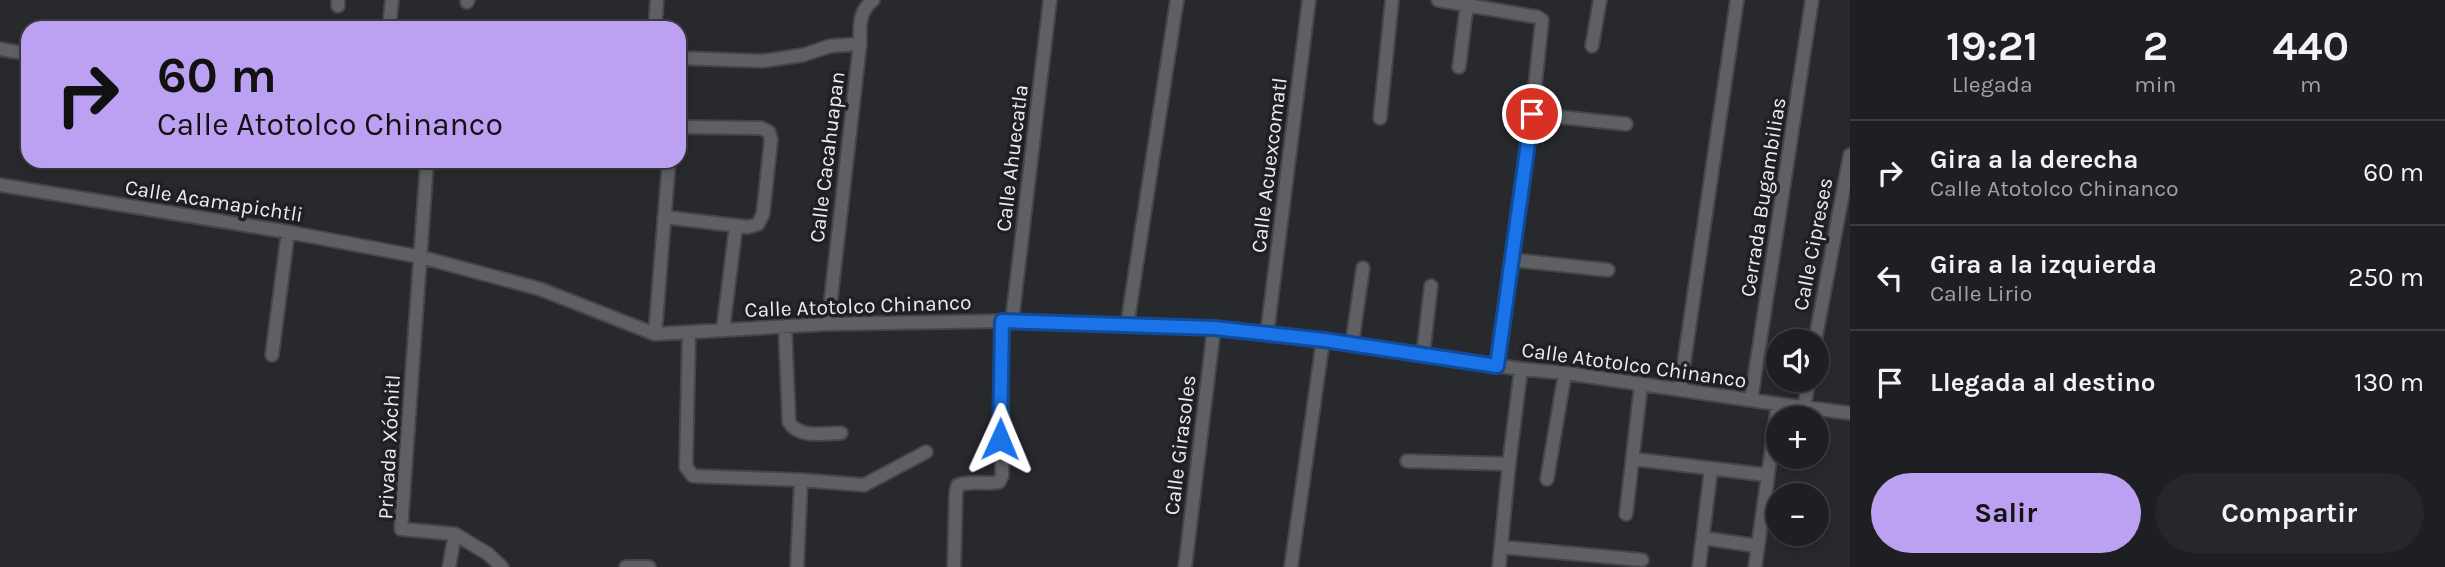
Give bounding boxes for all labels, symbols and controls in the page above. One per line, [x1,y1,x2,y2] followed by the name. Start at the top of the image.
[1946,21,2038,71] text: 19:21
[2143,21,2168,71] text: 2
[2272,21,2349,71] text: 440
[157,47,277,104] text: 60 m
[42,49,133,140] icon: right
[805,70,849,244] street label: Calle Cacahuapan
[1952,71,2033,98] text: Llegada
[2134,71,2177,98] text: min
[2300,71,2322,98] text: m
[1246,76,1292,254] street label: Calle Acuexcomatl
[991,83,1033,233] street label: Calle Ahuecatla
[1502,84,1562,144] pin
[1513,95,1551,133] icon: arrive
[1735,96,1791,298] street label: Cerrada Bugambilias
[157,106,503,143] text: Calle Atotolco Chinanco
[1930,144,2139,175] text: Gira a la derecha
[1871,154,1909,192] icon: right
[2363,157,2424,188] text: 60 m
[123,175,305,227] street label: Calle Acamapichtli
[1930,175,2179,202] text: Calle Atotolco Chinanco
[1788,176,1838,312] street label: Calle Cipreses
[1930,249,2157,280] text: Gira a la izquierda
[1871,259,1909,297] icon: left
[2348,262,2424,293] text: 250 m
[1930,280,2032,307] text: Calle Lirio
[744,290,972,322] street label: Calle Atotolco Chinanco
[1766,329,1829,546] map controls
[1766,329,1829,392] button: sound
[1520,337,1748,393] street label: Calle Atotolco Chinanco
[1871,364,1909,402] icon: arrive
[1930,367,2156,398] text: Llegada al destino
[2354,367,2424,398] text: 130 m
[373,374,405,520] street label: Privada Xóchitl
[1159,374,1201,516] street label: Calle Girasoles
[963,402,1037,476] position arrow
[1766,406,1829,469] button: +
[1871,473,2141,553] button: Salir
[2155,473,2424,553] button: Compartir
[1766,483,1829,546] button: −

